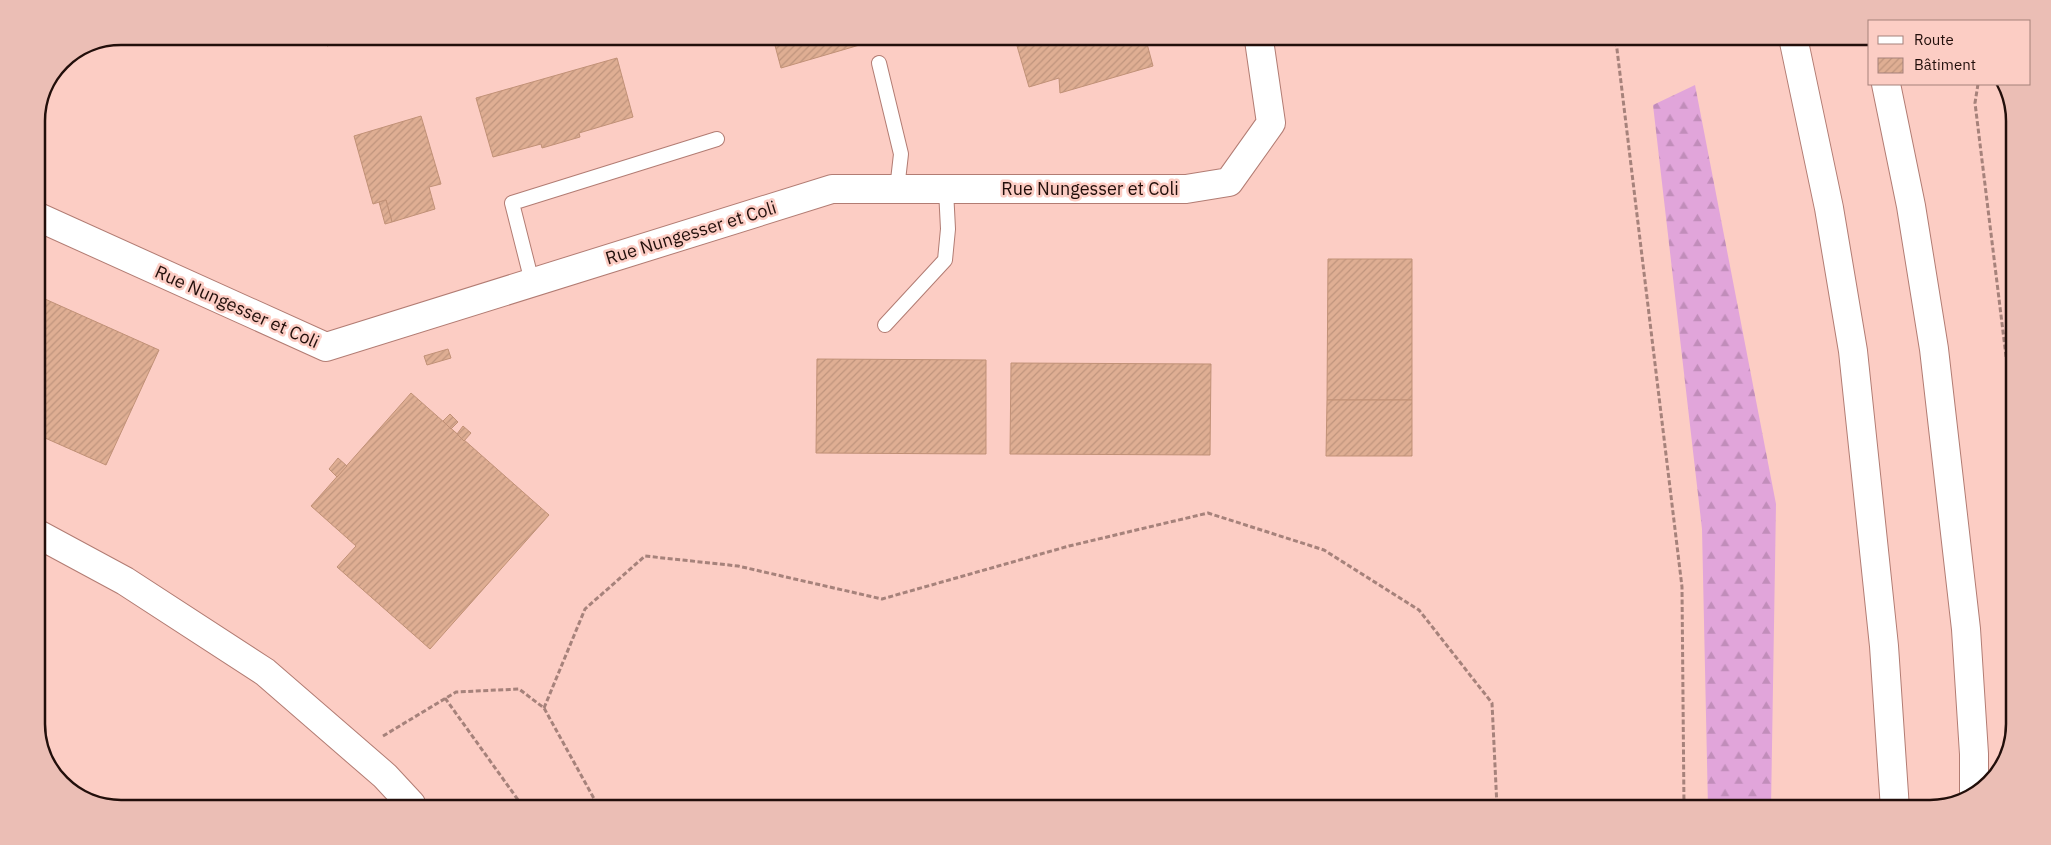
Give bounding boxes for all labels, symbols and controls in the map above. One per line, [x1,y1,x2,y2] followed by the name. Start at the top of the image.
[1868,20,2031,85] legend
[1914,30,1954,49] text: Route
[1914,55,1976,74] text: Bâtiment
[1001,177,1179,200] street label: Rue Nungesser et Coli
[603,196,779,269] street label: Rue Nungesser et Coli
[151,260,323,353] street label: Rue Nungesser et Coli

